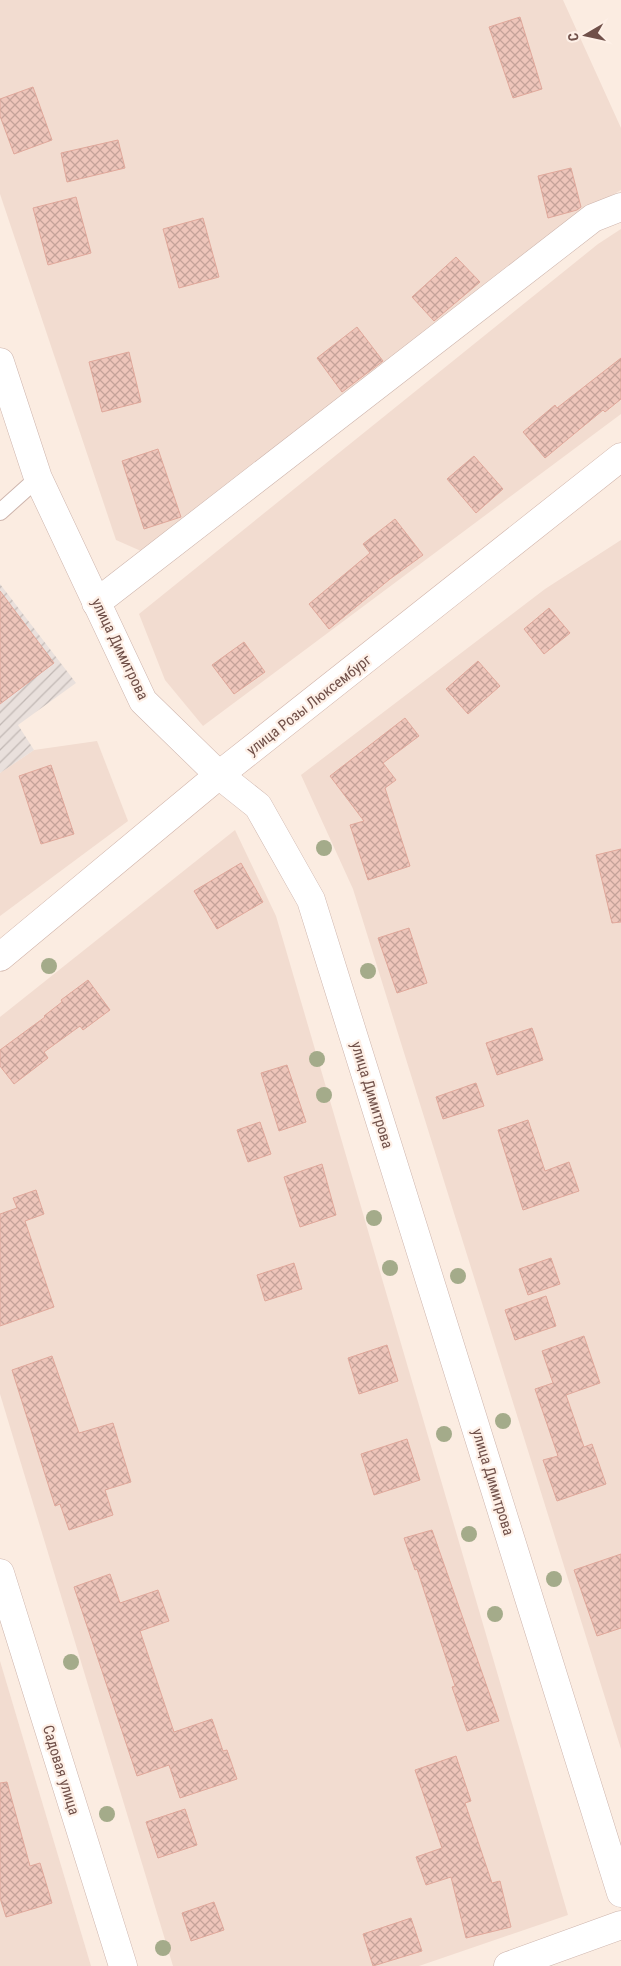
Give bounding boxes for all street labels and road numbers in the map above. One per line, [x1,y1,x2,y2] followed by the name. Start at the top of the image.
[88,595,152,703] street label: улица Димитрова
[243,651,375,759] street label: улица Розы Люксембург
[347,1039,397,1151] street label: улица Димитрова
[468,1426,518,1538] street label: улица Димитрова
[39,1723,83,1817] street label: Садовая улица

